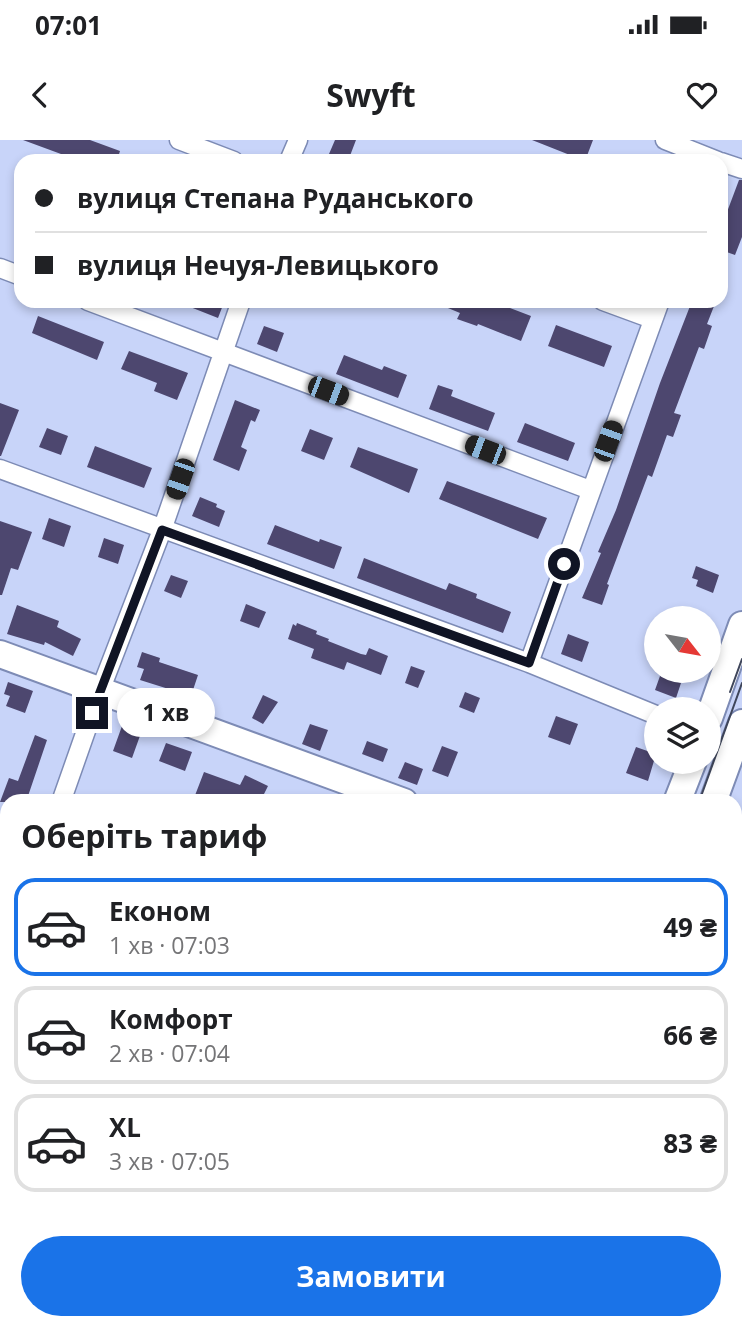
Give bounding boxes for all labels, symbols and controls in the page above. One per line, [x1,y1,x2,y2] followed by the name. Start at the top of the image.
[35,7,102,43] text: 07:01
[326,73,416,116] text: Swyft
[21,76,59,114] icon: back
[683,76,721,114] icon: heart
[77,180,474,216] text: вулиця Степана Руданського
[77,247,439,283] text: вулиця Нечуя-Левицького
[305,374,352,408] car
[591,418,626,464] car
[462,433,509,467] car
[164,456,197,502] car
[548,548,580,580] route start
[644,606,721,682] north arrow
[644,606,721,774] map controls
[116,688,214,738] callout: 1 хв
[143,696,189,728] text: 1 хв
[76,697,108,729] route end
[644,697,721,774] button: layers
[21,814,267,857] text: Оберіть тариф
[109,893,211,929] text: Економ
[25,896,88,959] icon: car
[663,909,717,945] text: 49 ₴
[109,929,230,961] text: 1 хв · 07:03
[109,1001,233,1037] text: Комфорт
[25,1004,88,1067] icon: car
[663,1017,717,1053] text: 66 ₴
[109,1037,230,1069] text: 2 хв · 07:04
[109,1109,141,1145] text: XL
[25,1112,88,1175] icon: car
[663,1125,717,1161] text: 83 ₴
[109,1145,230,1177] text: 3 хв · 07:05
[21,1236,721,1316] button: Замовити

